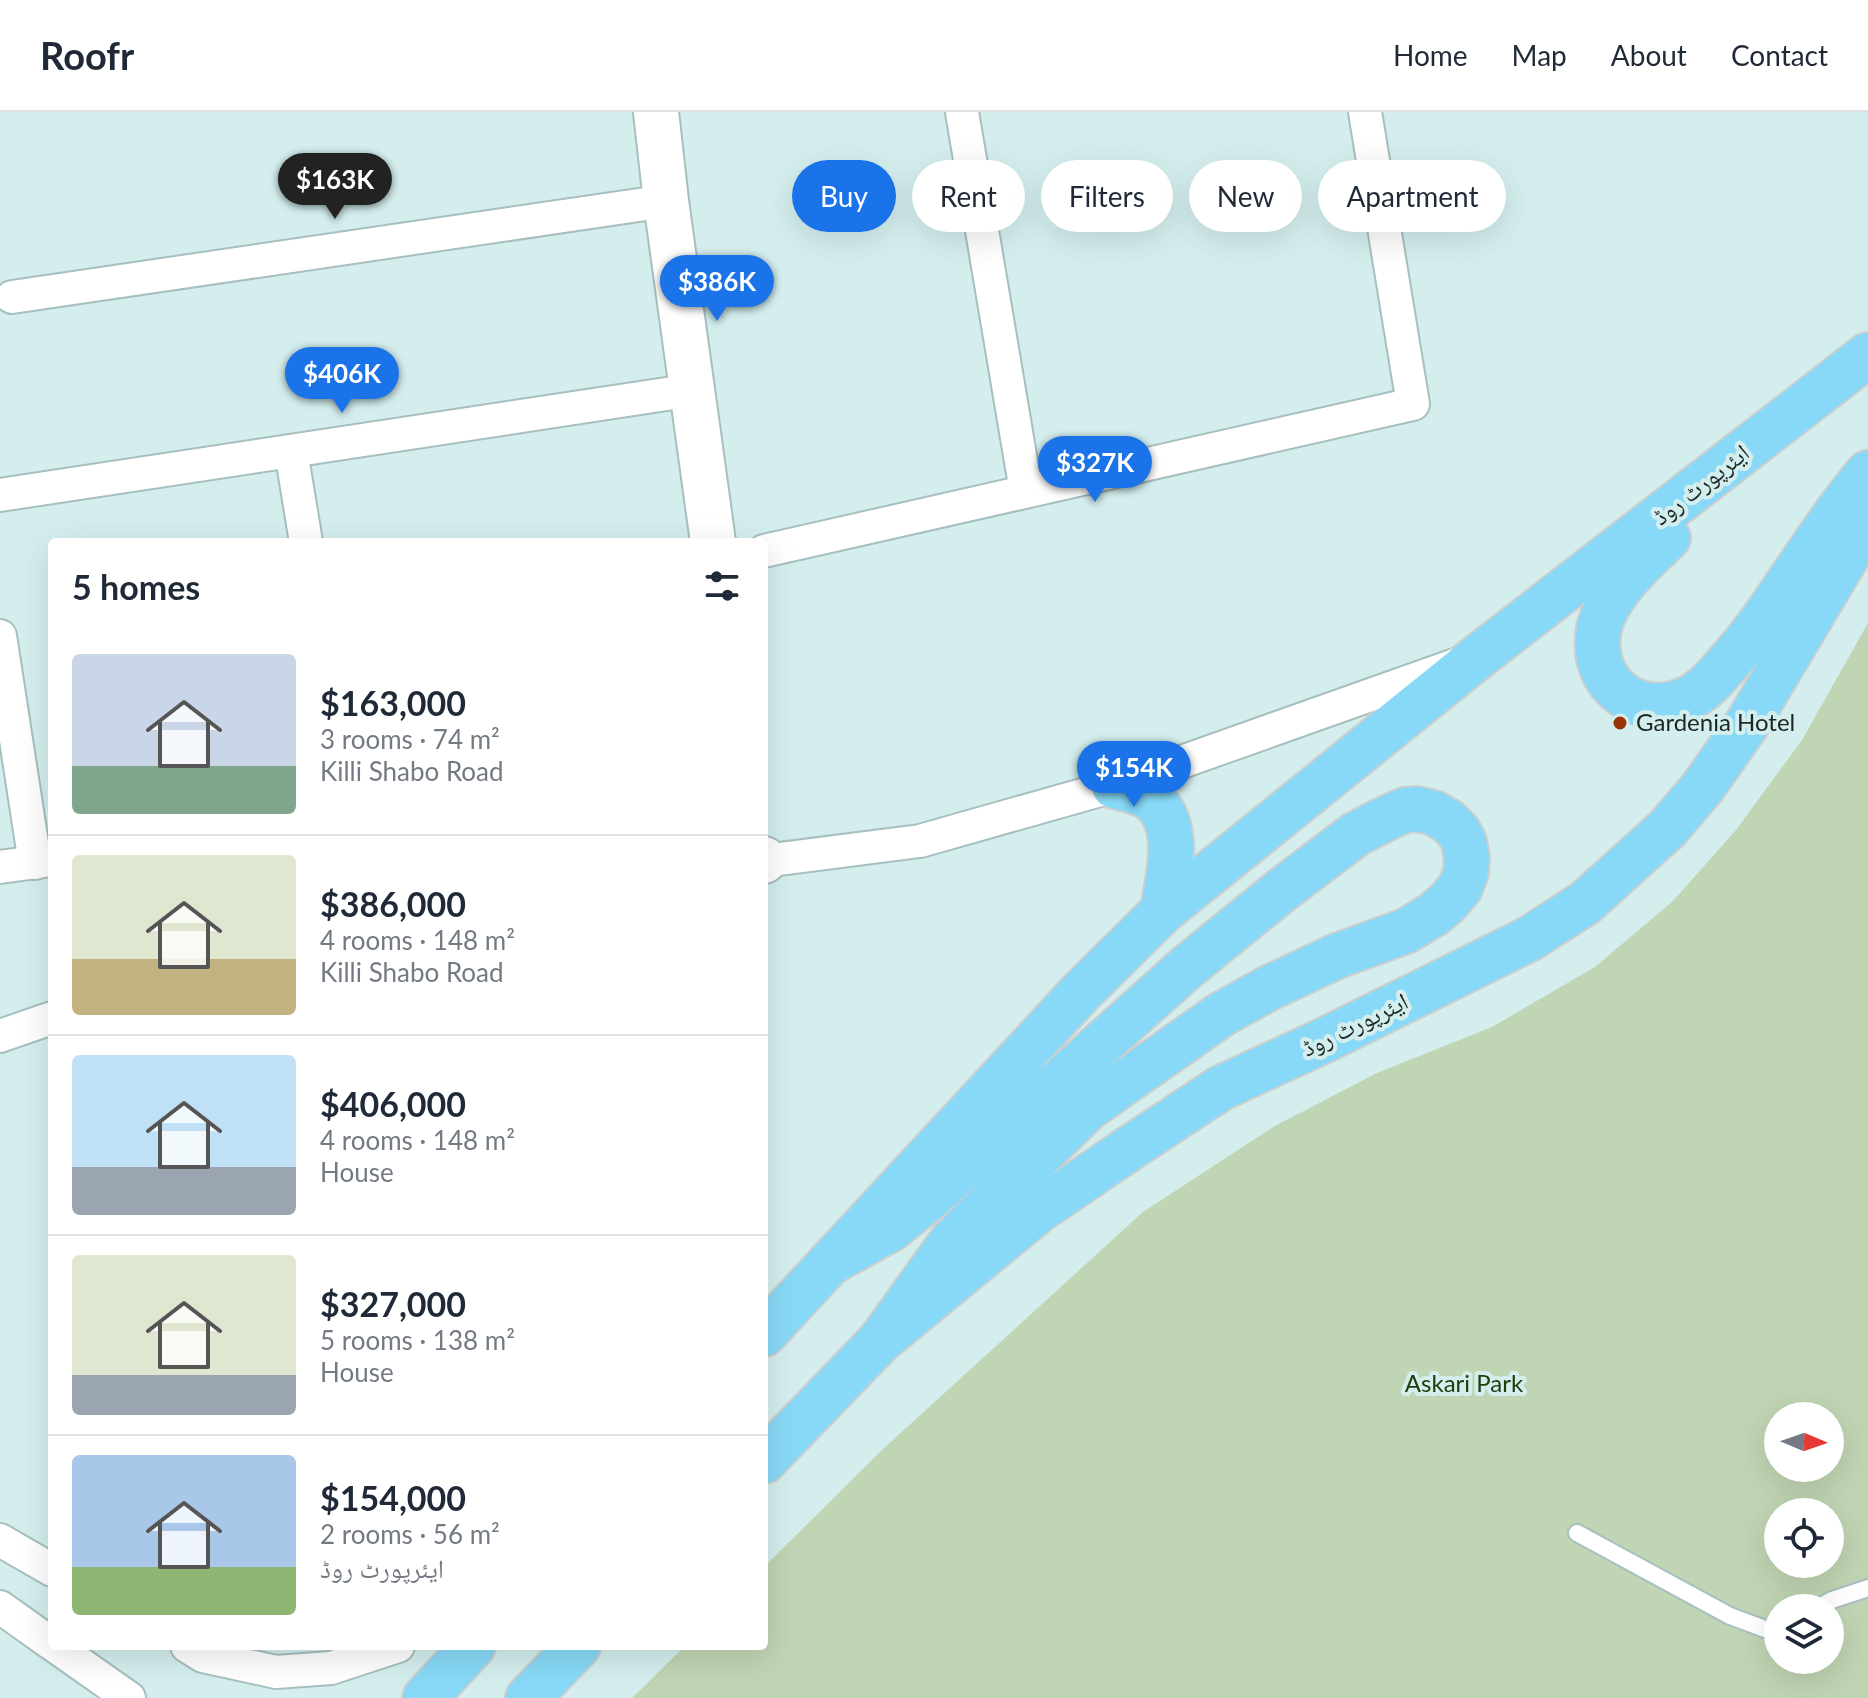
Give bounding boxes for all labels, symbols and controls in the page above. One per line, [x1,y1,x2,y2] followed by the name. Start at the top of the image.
[40,32,134,78] text: Roofr
[1393,38,1468,72] text: Home
[1512,38,1567,72] text: Map
[1611,38,1687,72] text: About
[1731,38,1828,72] text: Contact
[279,153,391,221] pin: $163K
[792,160,896,232] chip: Buy
[912,160,1025,232] chip: Rent
[1041,160,1173,232] chip: Filters
[1189,160,1302,232] chip: New
[1318,160,1506,232] chip: Apartment
[296,163,374,195] text: $163K
[661,255,773,323] pin: $386K
[678,265,756,297] text: $386K
[286,347,398,415] pin: $406K
[303,357,381,389] text: $406K
[1039,436,1151,504] pin: $327K
[1646,437,1755,531] street label: ایئرپورٹ روڈ
[1056,446,1134,478] text: $327K
[700,564,744,608] icon: filters
[72,566,200,607] text: 5 homes
[320,682,466,723] text: $163,000
[136,686,232,782] icon: home
[1636,707,1795,736] place label: Gardenia Hotel
[1611,714,1629,732] marker: Gardenia Hotel
[320,723,500,755] text: 3 rooms · 74 m²
[1078,741,1190,809] pin: $154K
[1095,751,1173,783] text: $154K
[320,755,504,787] text: Killi Shabo Road
[320,883,466,924] text: $386,000
[136,887,232,983] icon: home
[320,924,515,956] text: 4 rooms · 148 m²
[320,956,504,988] text: Killi Shabo Road
[1297,986,1413,1063] street label: ایئرپورٹ روڈ
[320,1083,466,1124] text: $406,000
[136,1087,232,1183] icon: home
[320,1124,515,1156] text: 4 rooms · 148 m²
[320,1156,394,1188] text: House
[320,1283,466,1324] text: $327,000
[136,1287,232,1383] icon: home
[320,1324,515,1356] text: 5 rooms · 138 m²
[320,1356,394,1388] text: House
[1405,1368,1524,1397] park label: Askari Park
[1764,1402,1844,1482] north arrow
[1764,1402,1844,1674] map controls
[320,1477,466,1518] text: $154,000
[136,1487,232,1583] icon: home
[1764,1498,1844,1578] button: locate
[320,1518,500,1550] text: 2 rooms · 56 m²
[320,1552,444,1584] text: ایئرپورٹ روڈ
[1764,1594,1844,1674] button: layers

